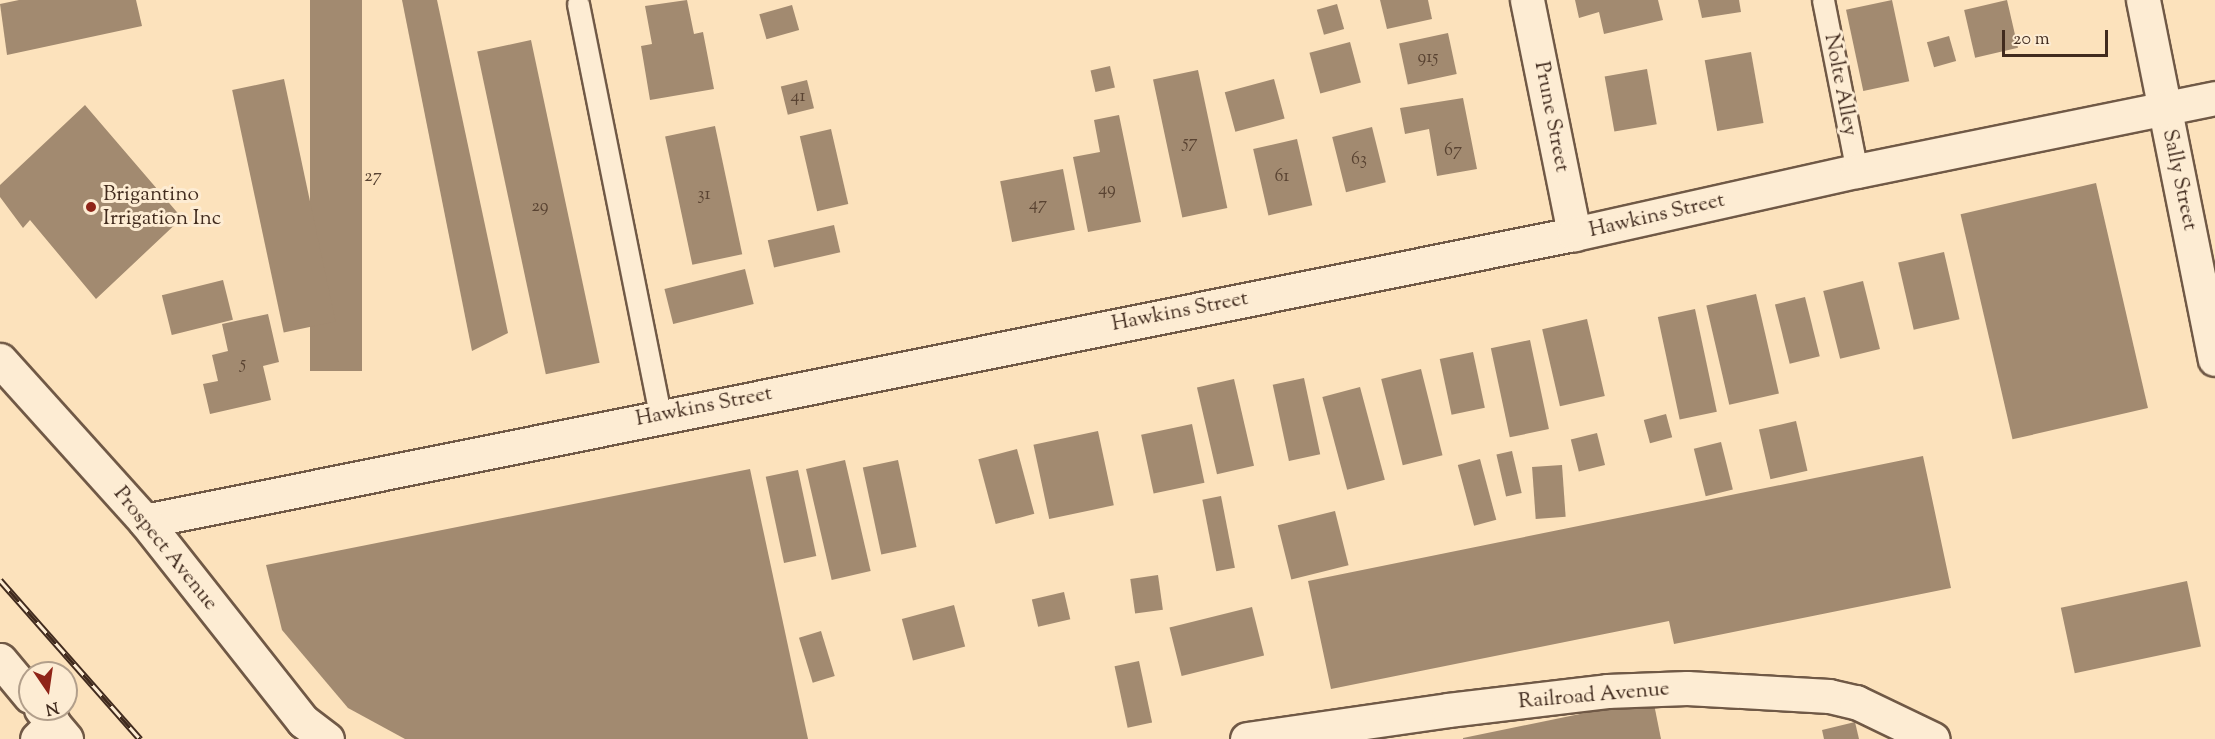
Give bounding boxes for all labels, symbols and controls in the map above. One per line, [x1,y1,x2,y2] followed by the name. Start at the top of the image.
[2005,18,2112,56] scale bar
[2013,27,2050,53] text: 20 m
[1818,32,1862,138] street label: Nolte Alley
[1417,47,1439,69] house number: 915
[1528,60,1574,174] street label: Prune Street
[790,86,806,108] house number: 41
[2156,127,2202,233] street label: Sally Street
[1182,132,1198,154] house number: 57
[1444,140,1462,162] house number: 67
[1351,149,1367,171] house number: 63
[364,166,382,188] house number: 27
[1275,166,1289,188] house number: 61
[1098,179,1116,201] house number: 49
[103,182,221,232] place label: Brigantino Irrigation Inc
[697,184,711,206] house number: 31
[1587,188,1727,244] street label: Hawkins Street
[1029,194,1047,216] house number: 47
[531,196,549,218] house number: 29
[84,200,98,214] marker: Brigantino Irrigation Inc
[1110,286,1250,338] street label: Hawkins Street
[240,353,246,375] house number: 5
[634,381,774,433] street label: Hawkins Street
[107,482,223,616] street label: Prospect Avenue
[18,661,78,721] north arrow
[1517,677,1671,715] street label: Railroad Avenue
[43,694,61,720] text: N

